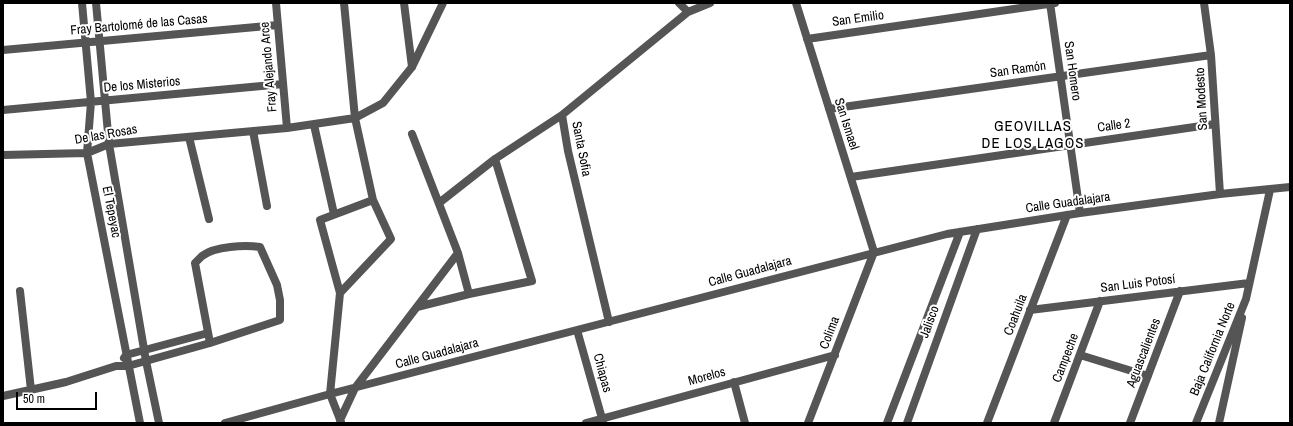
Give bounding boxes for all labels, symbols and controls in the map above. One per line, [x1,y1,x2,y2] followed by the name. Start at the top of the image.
[831,8,885,30] street label: San Emilio
[70,11,208,39] street label: Fray Bartolomé de las Casas
[257,21,281,113] street label: Fray Alejando Arce
[1060,40,1084,102] street label: San Homero
[989,58,1047,82] street label: San Ramón
[1193,67,1211,131] street label: San Modesto
[103,74,181,96] street label: De los Misterios
[830,96,862,152] street label: San Ismael
[1096,116,1132,136] street label: Calle 2
[982,118,1084,153] district label: GEOVILLAS DE LOS LAGOS
[568,120,594,178] street label: Santa Sofia
[73,122,139,148] street label: De las Rosas
[98,185,124,239] street label: El Tepeyac
[1025,189,1111,217] street label: Calle Guadalajara
[707,253,793,291] street label: Calle Guadalajara
[1100,272,1176,296] street label: San Luis Potosí
[1001,292,1031,338] street label: Coahuila
[1187,300,1239,398] street label: Baja California Norte
[917,304,943,340] street label: Jalisco
[817,314,843,352] street label: Colima
[1124,316,1164,390] street label: Aguascalientes
[1049,331,1083,385] street label: Campeche
[394,335,480,373] street label: Calle Guadalajara
[589,352,615,394] street label: Chiapas
[687,365,727,389] street label: Morelos
[18,384,99,410] scale bar
[23,391,45,407] text: 50 m

